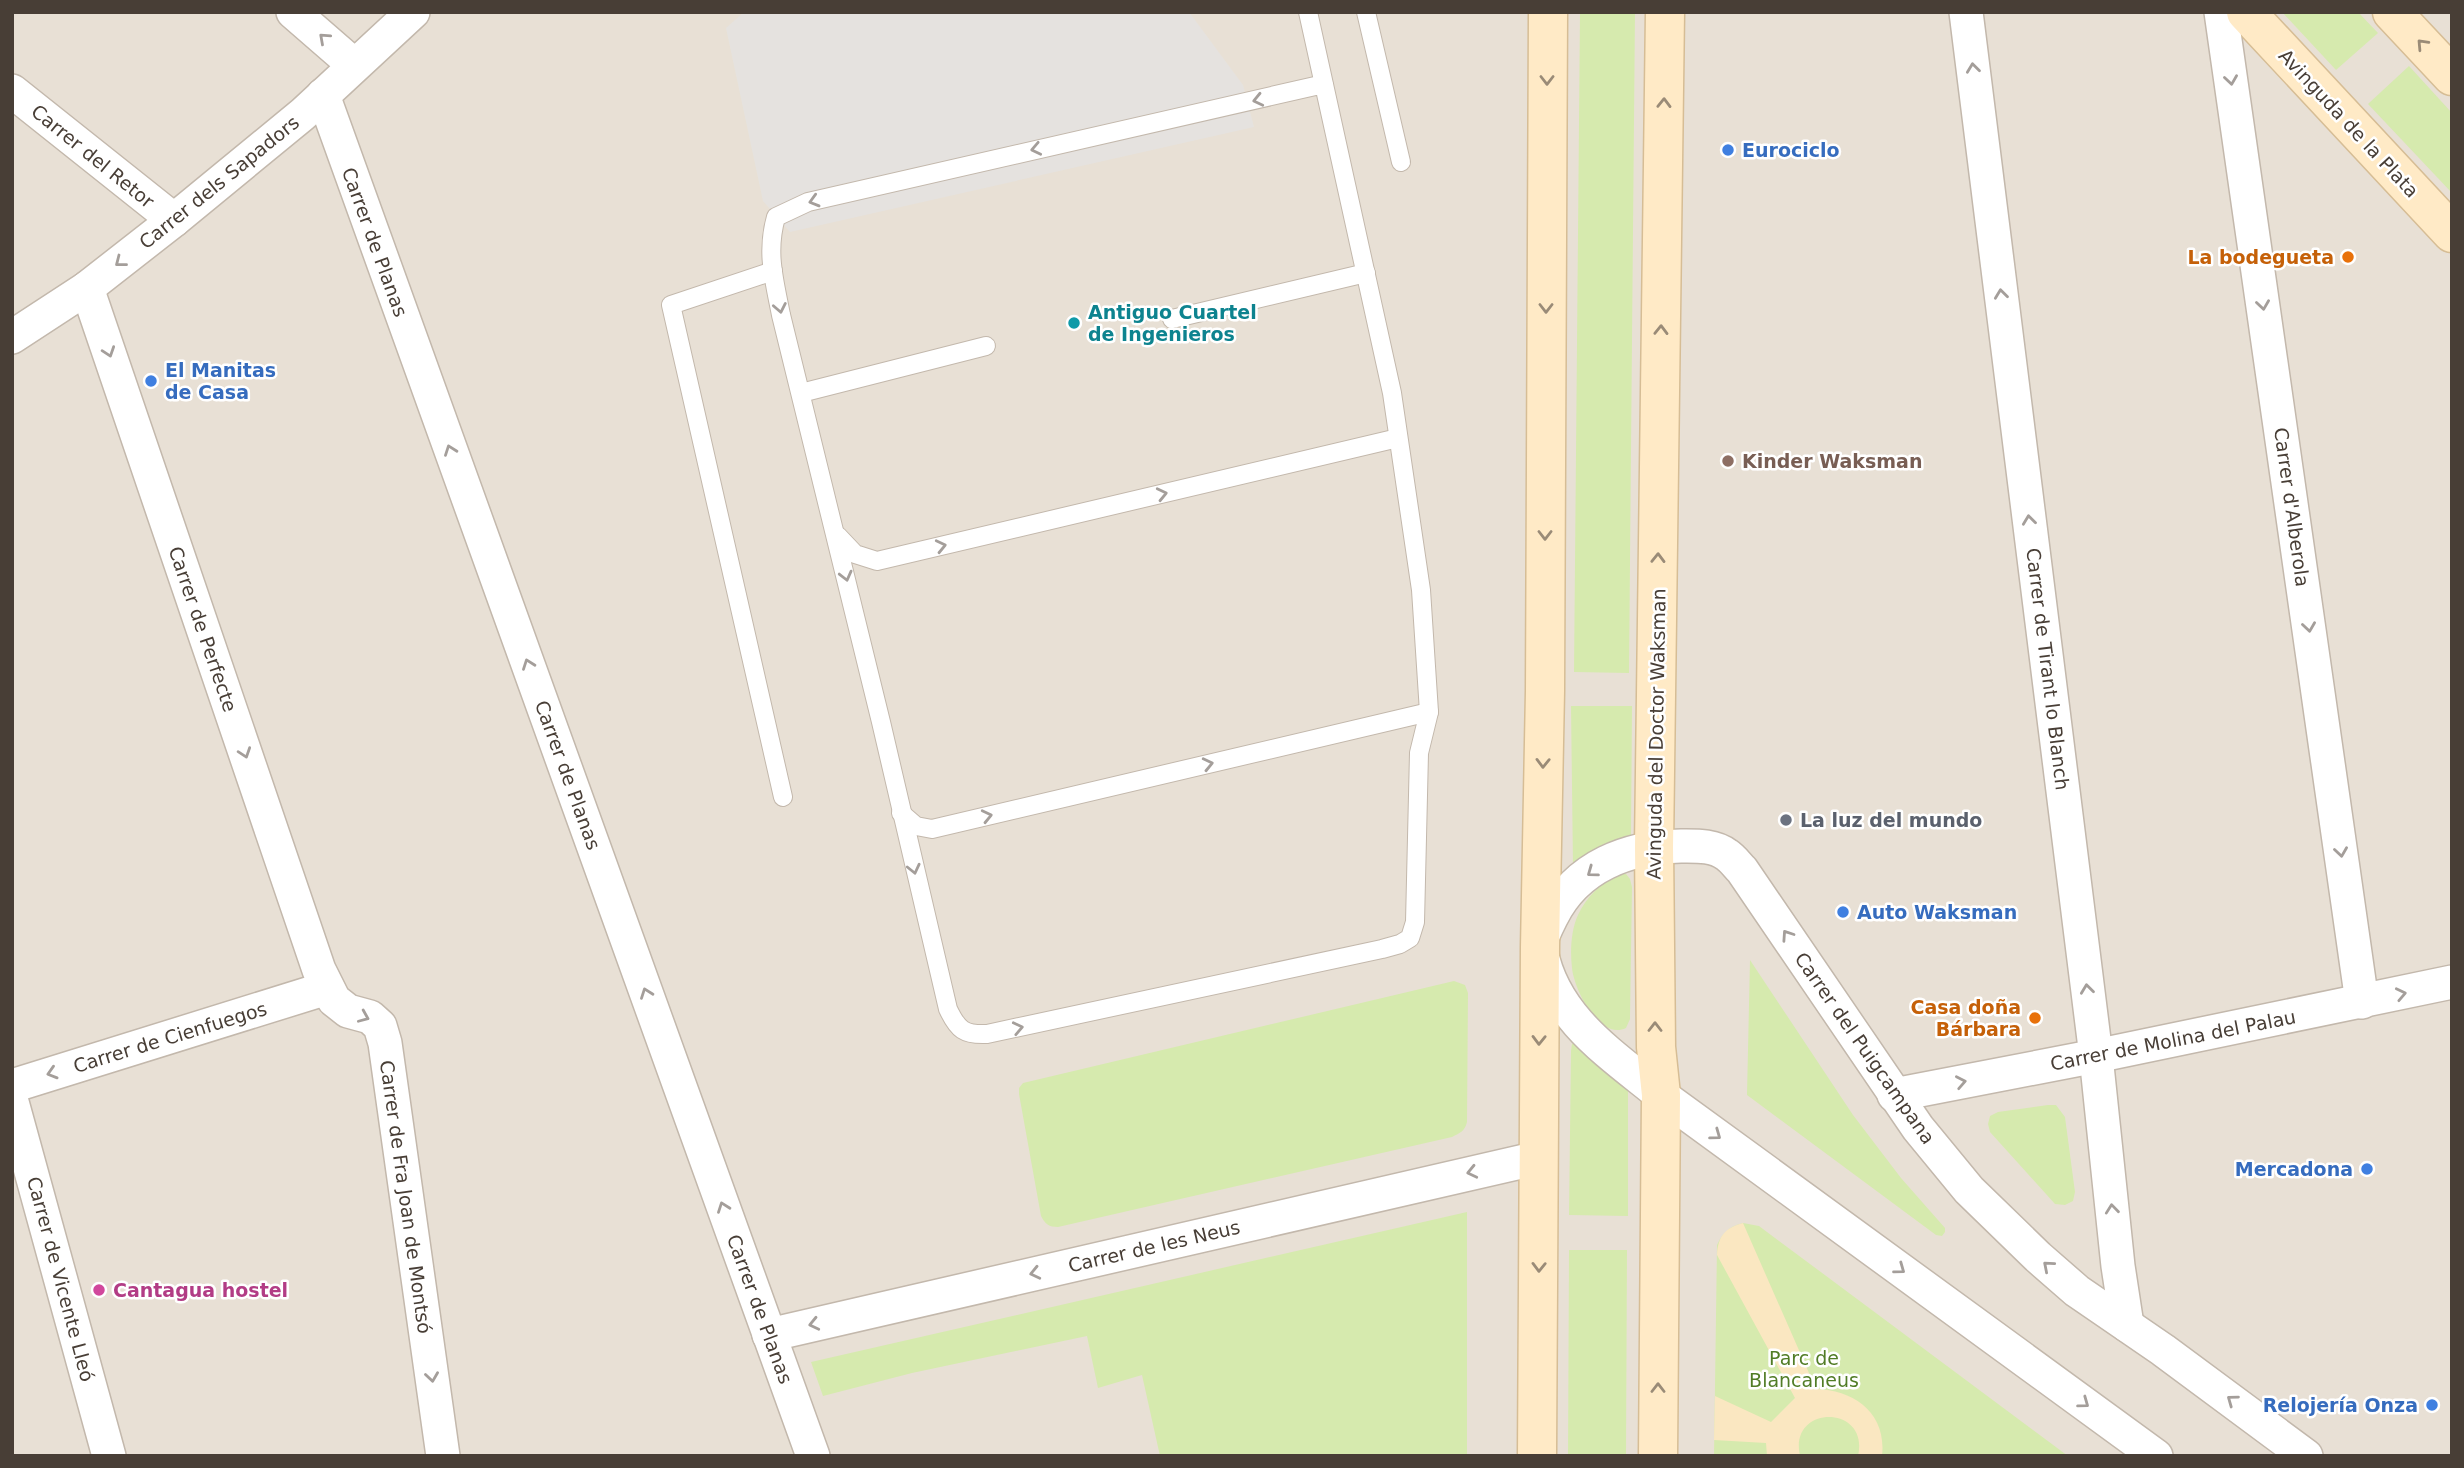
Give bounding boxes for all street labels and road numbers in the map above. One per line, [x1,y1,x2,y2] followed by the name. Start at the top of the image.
[2275,44,2423,202] street label: Avinguda de la Plata
[27,100,159,212] street label: Carrer del Retor
[135,111,303,253] street label: Carrer dels Sapadors
[338,164,412,320] street label: Carrer de Planas
[2270,426,2314,588] street label: Carrer d'Alberola
[164,543,242,715] street label: Carrer de Perfecte
[2022,547,2074,791] street label: Carrer de Tirant lo Blanch
[1642,588,1670,880] street label: Avinguda del Doctor Waksman
[531,697,605,853] street label: Carrer de Planas
[1790,948,1940,1148] street label: Carrer del Puigcampana
[70,997,270,1077] street label: Carrer de Cienfuegos
[2048,1005,2298,1075] street label: Carrer de Molina del Palau
[376,1059,436,1335] street label: Carrer de Fra Joan de Montsó
[23,1174,99,1384] street label: Carrer de Vicente Lleó
[1066,1216,1242,1276] street label: Carrer de les Neus
[723,1231,797,1387] street label: Carrer de Planas

